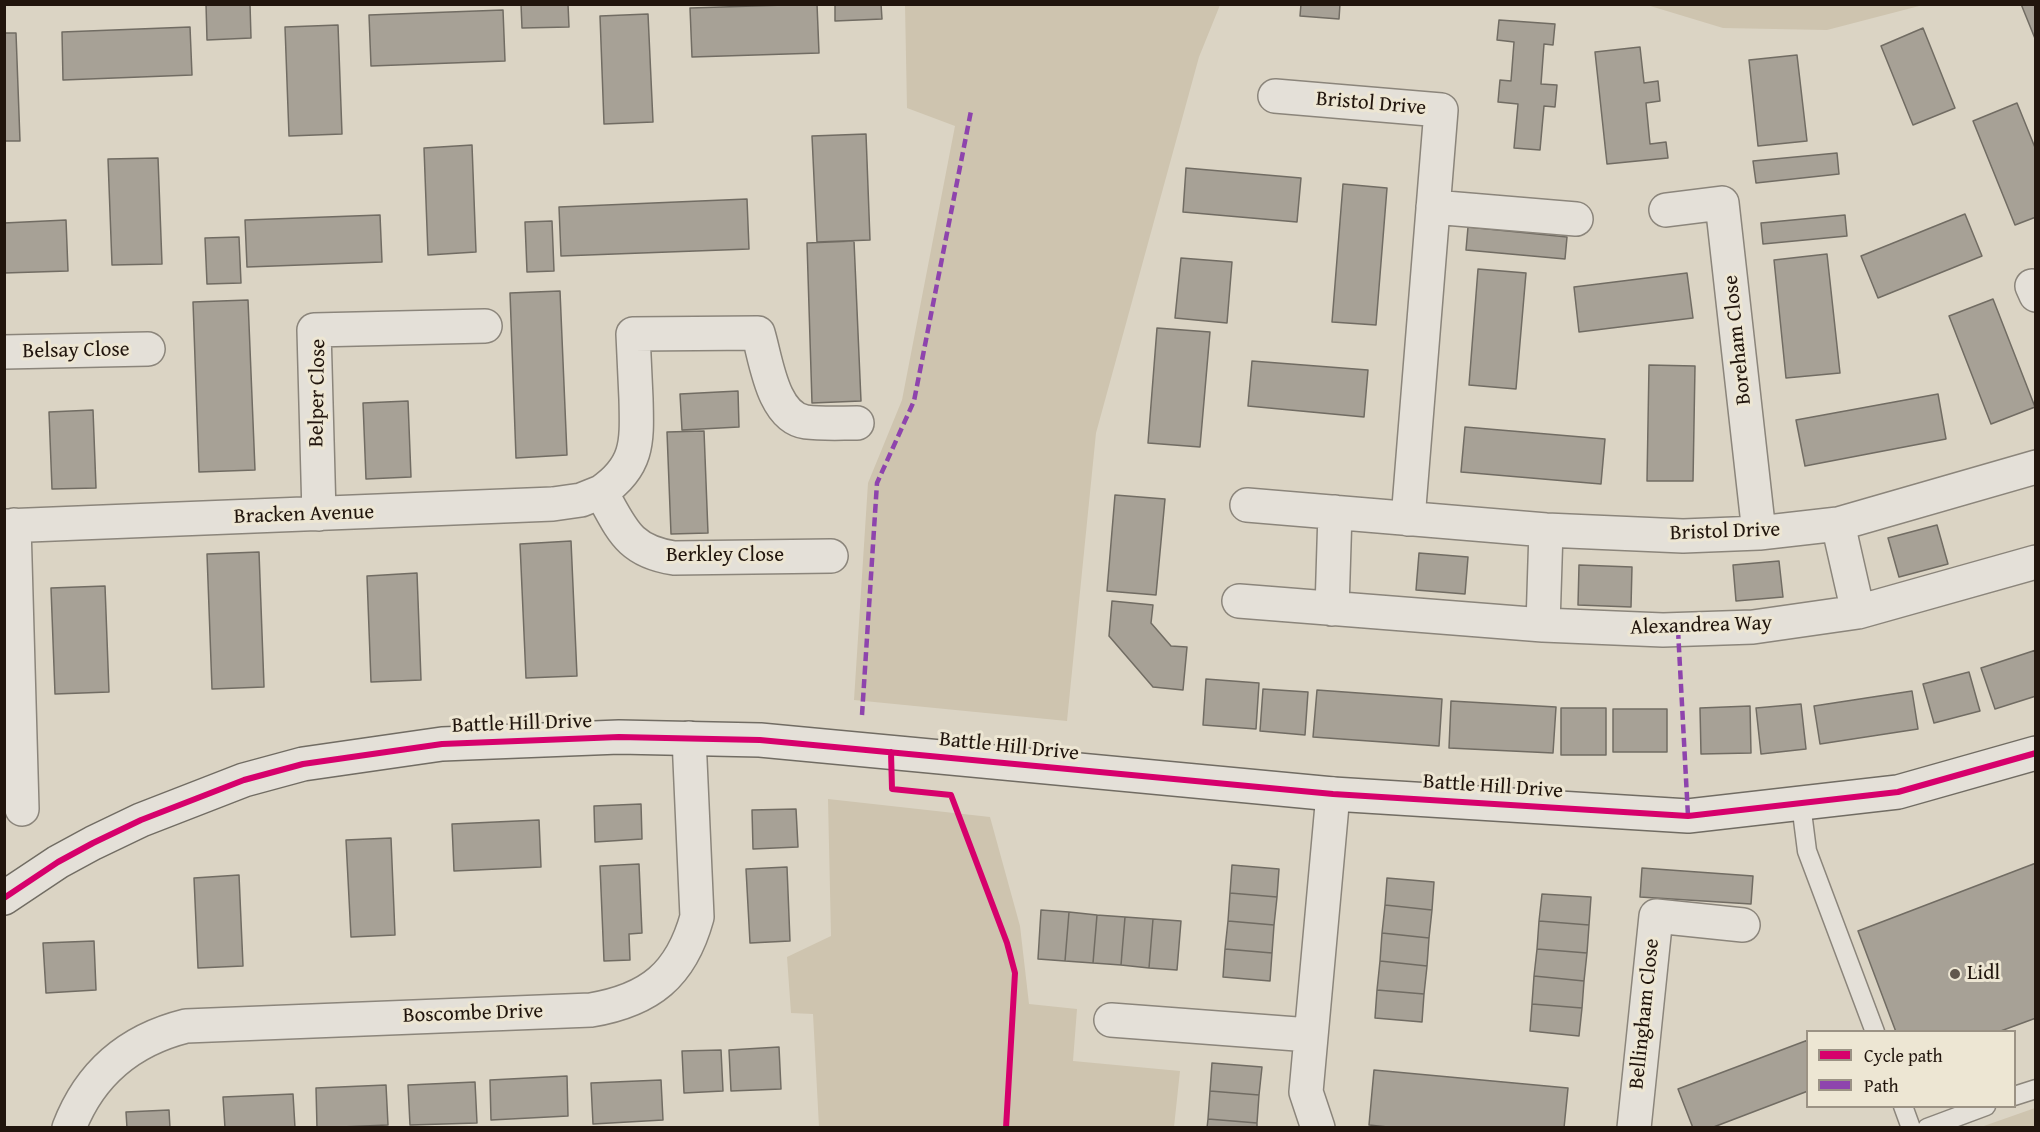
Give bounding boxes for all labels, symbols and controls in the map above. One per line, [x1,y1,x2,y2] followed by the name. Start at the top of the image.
[1315,87,1427,121] street label: Bristol Drive
[1719,274,1757,406] street label: Boreham Close
[22,337,130,365] street label: Belsay Close
[304,339,332,447] street label: Belper Close
[233,500,375,530] street label: Bracken Avenue
[1669,517,1781,547] street label: Bristol Drive
[666,543,784,569] street label: Berkley Close
[1630,611,1772,641] street label: Alexandrea Way
[451,709,593,739] street label: Battle Hill Drive
[938,727,1080,767] street label: Battle Hill Drive
[1422,770,1564,804] street label: Battle Hill Drive
[1625,937,1665,1091] street label: Bellingham Close
[1967,961,2000,987] place label: Lidl
[1948,967,1962,981] marker: Lidl
[402,999,544,1029] street label: Boscombe Drive
[1806,1030,2016,1108] legend
[1864,1042,1943,1069] text: Cycle path
[1864,1072,1899,1099] text: Path

